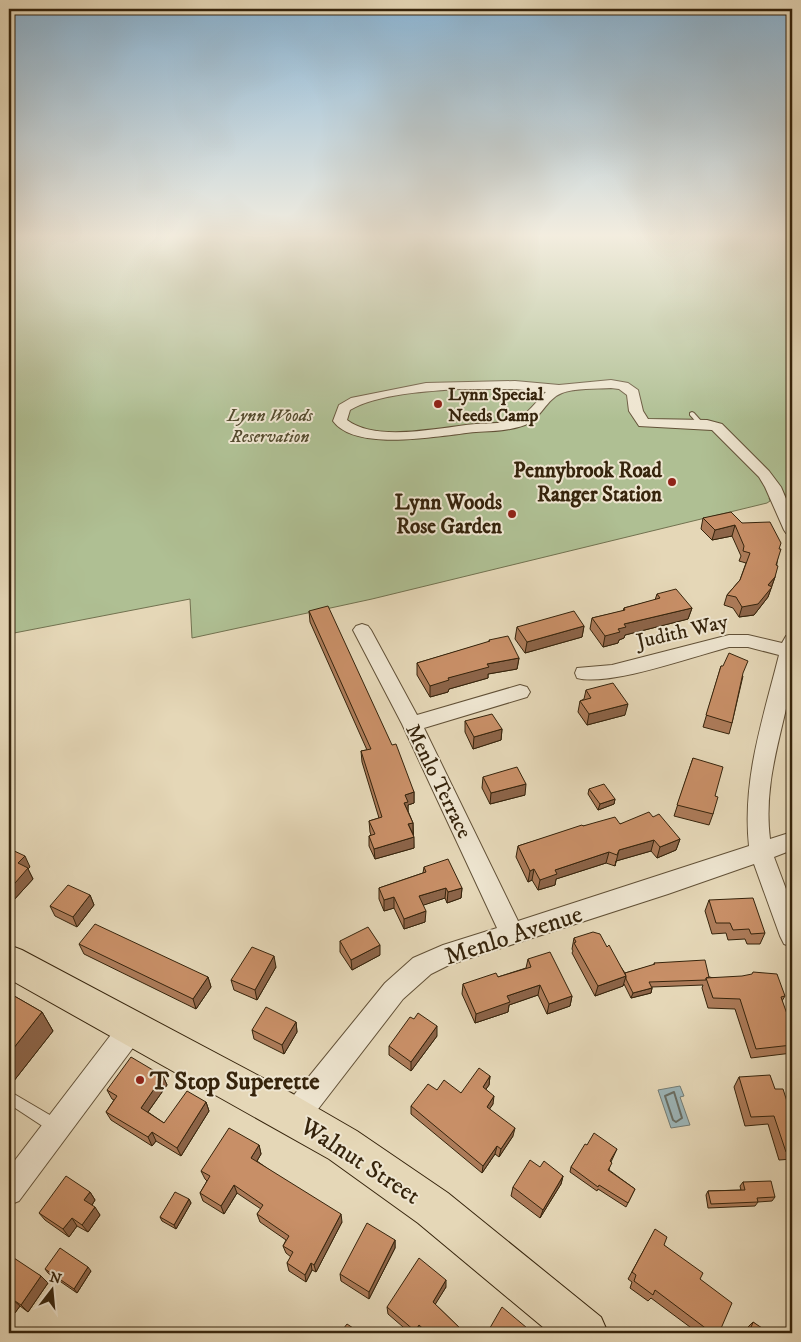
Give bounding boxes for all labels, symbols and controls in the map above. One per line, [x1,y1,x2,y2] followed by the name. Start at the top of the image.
[448,384,544,427] place label: Lynn Special Needs Camp
[432,398,444,410] marker: Lynn Special Needs Camp
[226,405,313,448] park label: Lynn Woods Reservation
[513,458,663,508] place label: Pennybrook Road Ranger Station
[666,476,678,488] marker: Pennybrook Road Ranger Station
[395,490,503,540] place label: Lynn Woods Rose Garden
[506,508,518,520] marker: Lynn Woods Rose Garden
[632,609,731,656] street label: Judith Way
[399,720,477,843] street label: Menlo Terrace
[441,899,586,972] street label: Menlo Avenue
[149,1066,320,1097] place label: T Stop Superette
[134,1074,146,1086] marker: T Stop Superette
[293,1110,426,1212] street label: Walnut Street
[28,1264,78,1314] north arrow
[47,1268,64,1289] text: N

